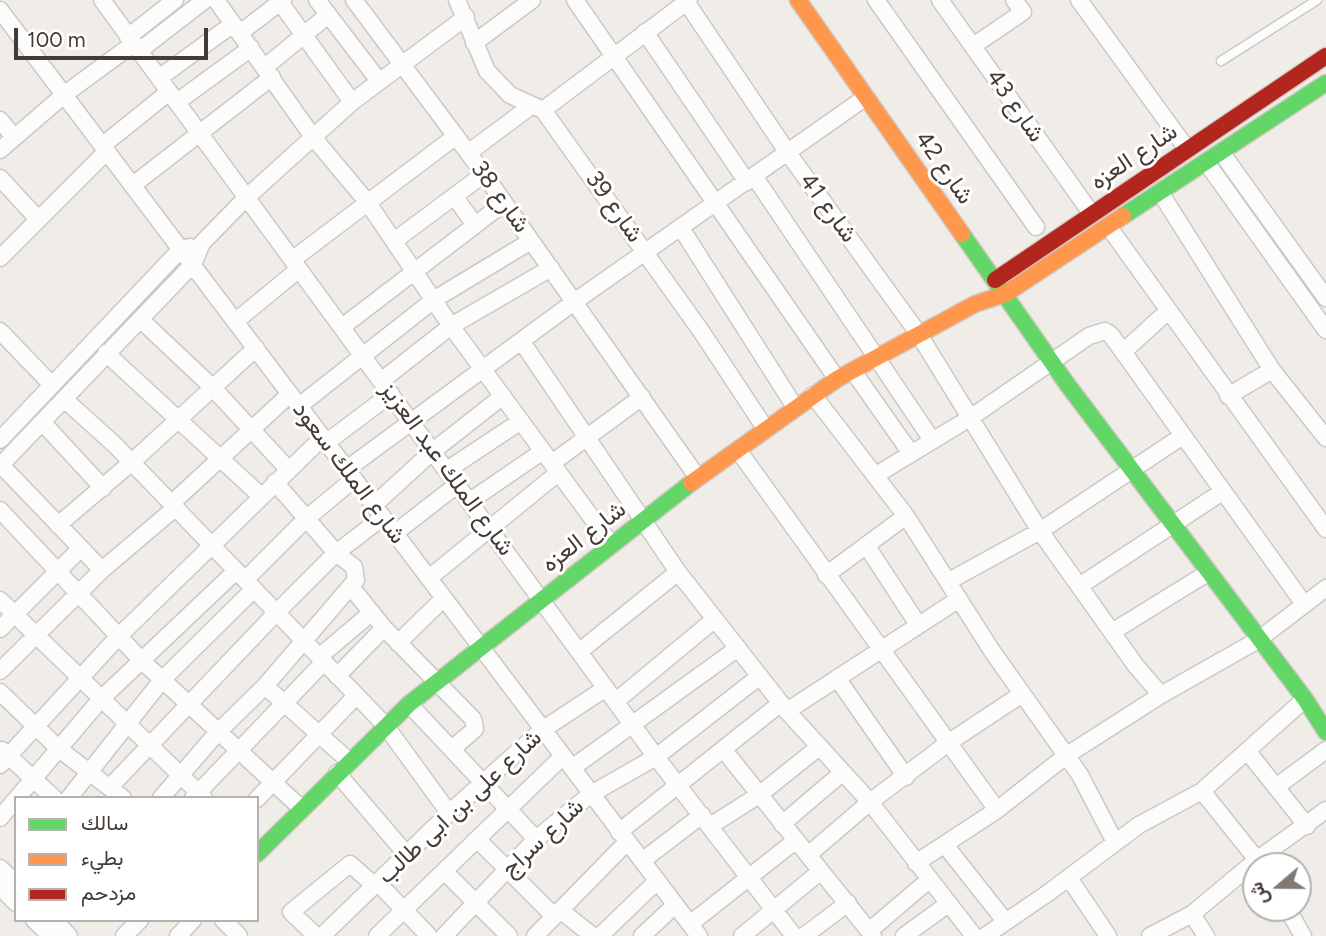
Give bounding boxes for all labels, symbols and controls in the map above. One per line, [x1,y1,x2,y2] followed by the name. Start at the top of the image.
[18,14,212,58] scale bar
[27,27,86,52] text: 100 m
[980,64,1050,148] street label: شارع 43
[1085,117,1183,197] street label: شارع العزه
[909,126,979,210] street label: شارع 42
[464,155,536,239] street label: شارع 38
[579,166,649,248] street label: شارع 39
[793,168,863,248] street label: شارع 41
[374,376,520,562] street label: شارع الملك عبد العزيز
[286,396,412,550] street label: شارع الملك سعود
[536,495,632,579] street label: شارع العزه
[372,724,548,890] street label: شارع على بن ابى طالب
[496,793,590,883] street label: شارع سراج
[14,796,259,922] legend
[81,810,128,835] text: سالك
[81,845,124,870] text: بطيء
[1242,852,1312,922] north arrow
[1244,879,1273,908] text: ش
[81,880,136,905] text: مزدحم

